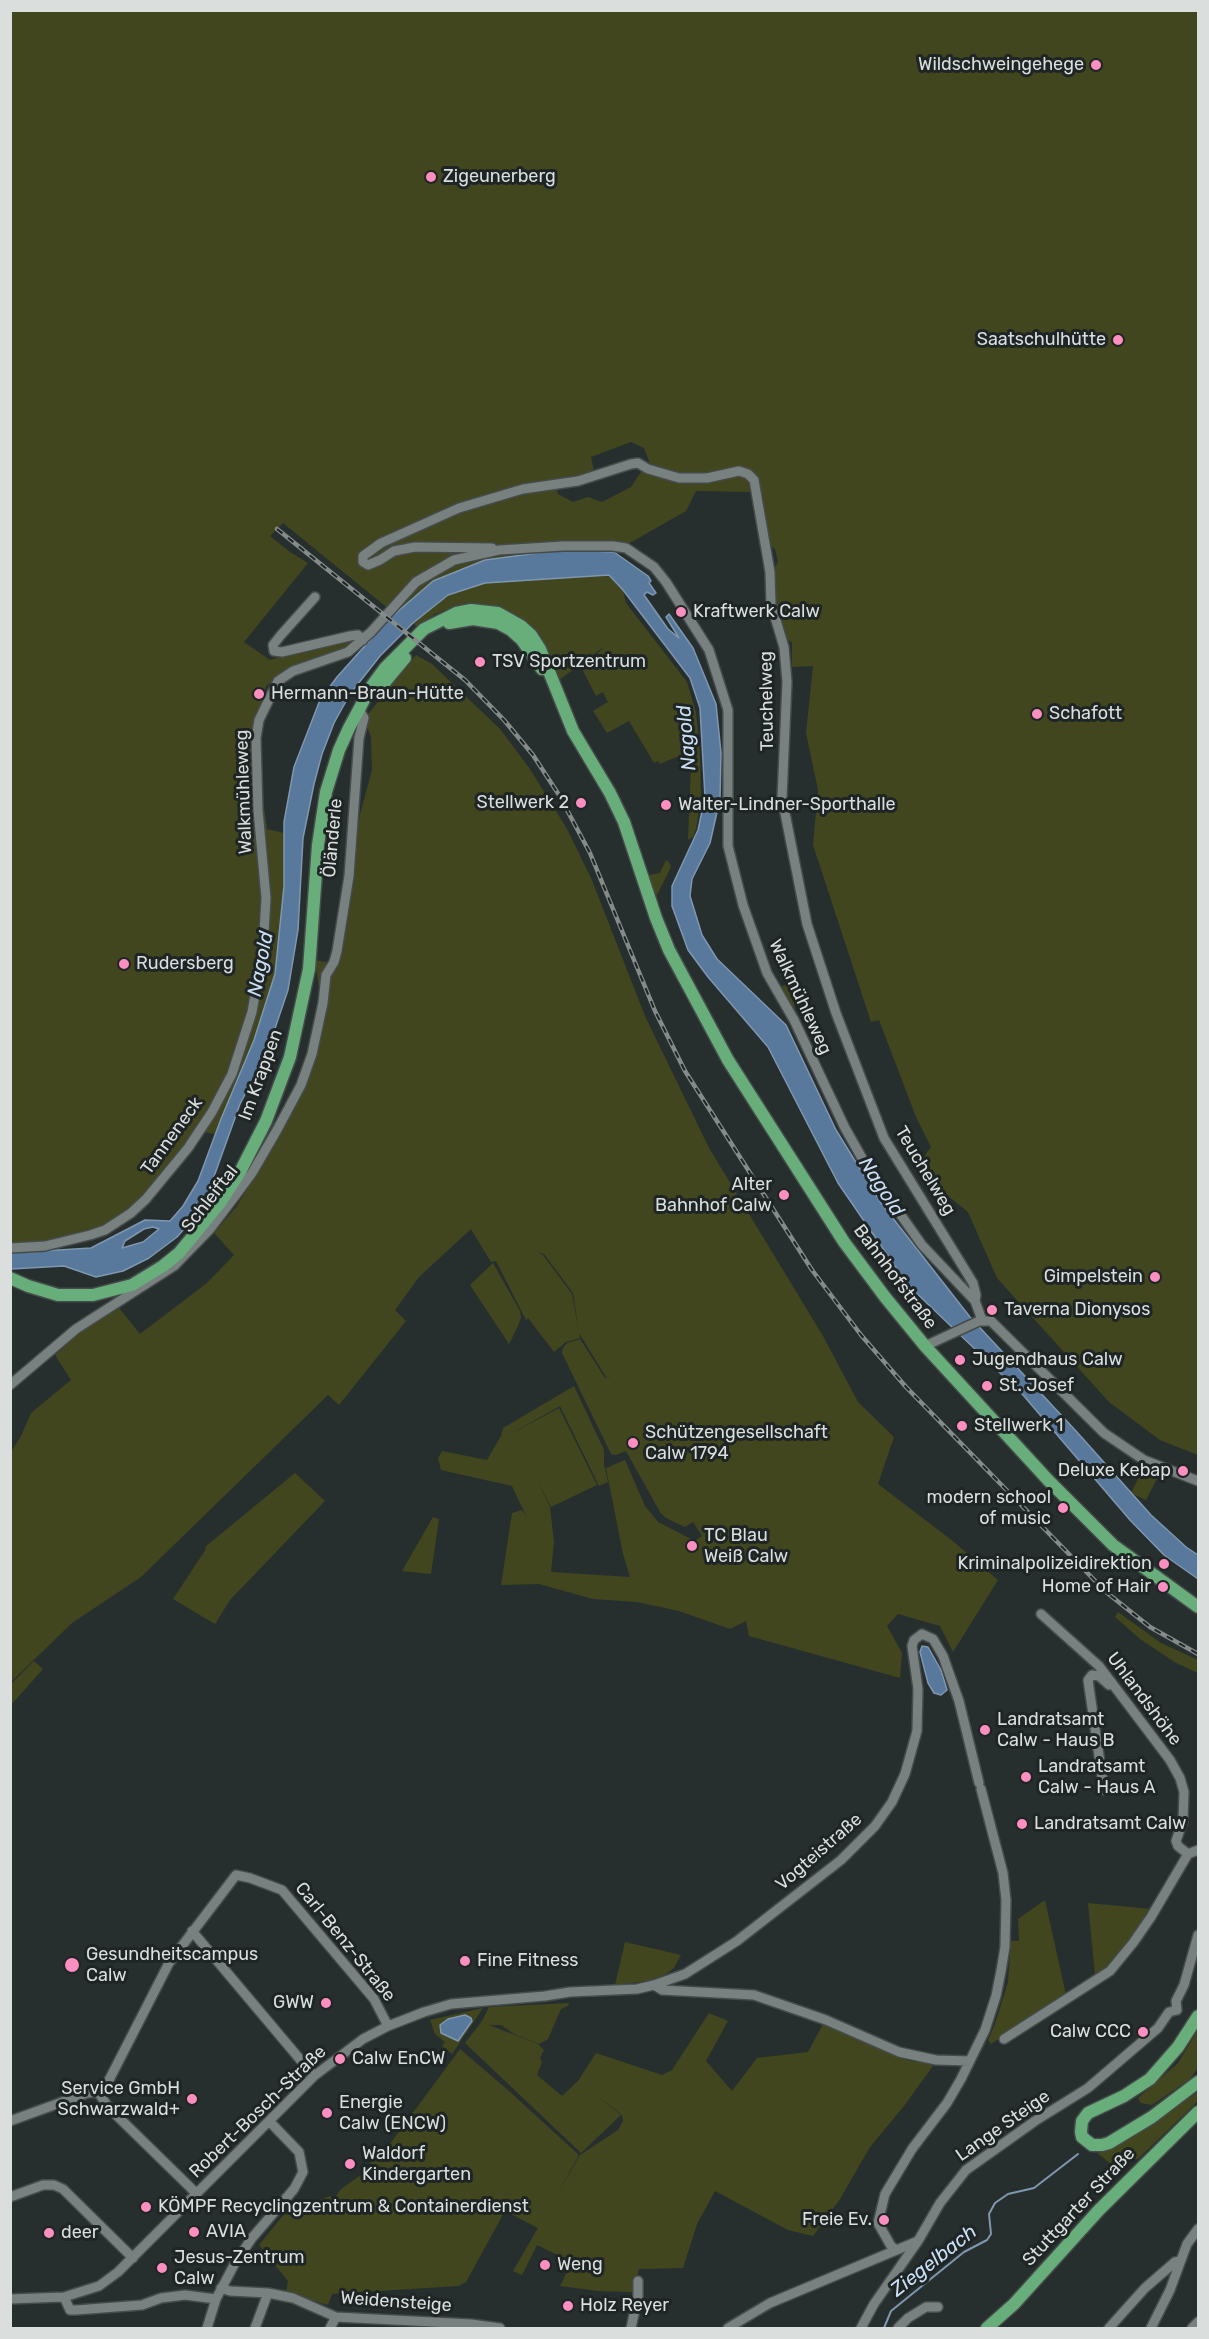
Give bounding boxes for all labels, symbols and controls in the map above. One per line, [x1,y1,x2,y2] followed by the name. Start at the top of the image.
[918,54,1084,76] place label: Wildschweingehege
[1089,58,1103,72] marker: Wildschweingehege
[443,166,556,188] place label: Zigeunerberg
[424,170,438,184] marker: Zigeunerberg
[977,329,1106,351] place label: Saatschulhütte
[1111,333,1125,347] marker: Saatschulhütte
[693,601,820,623] place label: Kraftwerk Calw
[674,605,688,619] marker: Kraftwerk Calw
[492,651,646,673] place label: TSV Sportzentrum
[755,651,779,751] street label: Teuchelweg
[473,655,487,669] marker: TSV Sportzentrum
[271,683,464,705] place label: Hermann-Braun-Hütte
[252,687,266,701] marker: Hermann-Braun-Hütte
[1049,703,1122,725] place label: Schafott
[672,704,702,772] water label: Nagold
[1030,707,1044,721] marker: Schafott
[231,729,257,855] street label: Walkmühleweg
[477,792,569,814] place label: Stellwerk 2
[678,794,896,816] place label: Walter-Lindner-Sporthalle
[574,796,588,810] marker: Stellwerk 2
[319,797,347,879] street label: Öländerle
[659,798,673,812] marker: Walter-Lindner-Sporthalle
[243,929,279,999] water label: Nagold
[764,936,836,1058] street label: Walkmühleweg
[136,953,234,975] place label: Rudersberg
[117,957,131,971] marker: Rudersberg
[235,1027,287,1123] street label: Im Krappen
[137,1093,207,1179] street label: Tanneneck
[890,1123,960,1219] street label: Teuchelweg
[853,1153,909,1221] water label: Nagold
[177,1161,243,1237] street label: Schleiftal
[655,1174,772,1216] place label: Alter Bahnhof Calw
[777,1188,791,1202] marker: Alter Bahnhof Calw
[849,1220,941,1334] street label: Bahnhofstraße
[1044,1266,1143,1288] place label: Gimpelstein
[1148,1270,1162,1284] marker: Gimpelstein
[1004,1299,1150,1321] place label: Taverna Dionysos
[985,1303,999,1317] marker: Taverna Dionysos
[972,1349,1123,1371] place label: Jugendhaus Calw
[953,1353,967,1367] marker: Jugendhaus Calw
[999,1375,1074,1397] place label: St. Josef
[980,1379,994,1393] marker: St. Josef
[974,1415,1064,1437] place label: Stellwerk 1
[955,1419,969,1433] marker: Stellwerk 1
[645,1422,828,1464] place label: Schützengesellschaft Calw 1794
[626,1436,640,1450] marker: Schützengesellschaft Calw 1794
[1058,1460,1171,1482] place label: Deluxe Kebap
[1176,1464,1190,1478] marker: Deluxe Kebap
[927,1487,1051,1530] place label: modern school of music
[1056,1501,1070,1515] marker: modern school of music
[704,1525,788,1568] place label: TC Blau Weiß Calw
[685,1539,699,1553] marker: TC Blau Weiß Calw
[957,1553,1152,1575] place label: Kriminalpolizeidirektion
[1157,1557,1171,1571] marker: Kriminalpolizeidirektion
[1042,1576,1151,1598] place label: Home of Hair
[1156,1580,1170,1594] marker: Home of Hair
[1102,1648,1186,1750] street label: Uhlandshöhe
[997,1709,1115,1752] place label: Landratsamt Calw - Haus B
[978,1723,992,1737] marker: Landratsamt Calw - Haus B
[1038,1756,1156,1798] place label: Landratsamt Calw - Haus A
[1019,1770,1033,1784] marker: Landratsamt Calw - Haus A
[772,1809,866,1895] street label: Vogteistraße
[1034,1813,1186,1835] place label: Landratsamt Calw
[1015,1817,1029,1831] marker: Landratsamt Calw
[290,1878,400,2006] street label: Carl-Benz-Straße
[86,1944,258,1986] place label: Gesundheitscampus Calw
[477,1950,579,1972] place label: Fine Fitness
[458,1954,472,1968] marker: Fine Fitness
[63,1956,81,1974] marker: Gesundheitscampus Calw
[273,1992,314,2014] place label: GWW
[319,1996,333,2010] marker: GWW
[1050,2021,1131,2043] place label: Calw CCC
[1136,2025,1150,2039] marker: Calw CCC
[185,2041,331,2183] street label: Robert-Bosch-Straße
[352,2048,445,2070] place label: Calw EnCW
[333,2052,347,2066] marker: Calw EnCW
[58,2078,180,2120] place label: Service GmbH Schwarzwald+
[952,2086,1054,2166] street label: Lange Steige
[185,2092,199,2106] marker: Service GmbH Schwarzwald+
[339,2092,446,2134] place label: Energie Calw (ENCW)
[320,2106,334,2120] marker: Energie Calw (ENCW)
[362,2143,471,2186] place label: Waldorf Kindergarten
[1018,2143,1140,2271] street label: Stuttgarter Straße
[343,2157,357,2171] marker: Waldorf Kindergarten
[158,2196,529,2218] place label: KÖMPF Recyclingzentrum & Containerdienst
[139,2200,153,2214] marker: KÖMPF Recyclingzentrum & Containerdienst
[802,2209,872,2231] place label: Freie Ev.
[877,2213,891,2227] marker: Freie Ev.
[886,2220,982,2302] water label: Ziegelbach
[206,2221,246,2243] place label: AVIA
[61,2222,99,2244] place label: deer
[187,2225,201,2239] marker: AVIA
[42,2226,56,2240] marker: deer
[174,2247,305,2290] place label: Jesus-Zentrum Calw
[557,2254,603,2276] place label: Weng
[538,2258,552,2272] marker: Weng
[155,2261,169,2275] marker: Jesus-Zentrum Calw
[340,2287,452,2317] street label: Weidensteige
[580,2295,669,2317] place label: Holz Reyer
[561,2299,575,2313] marker: Holz Reyer

